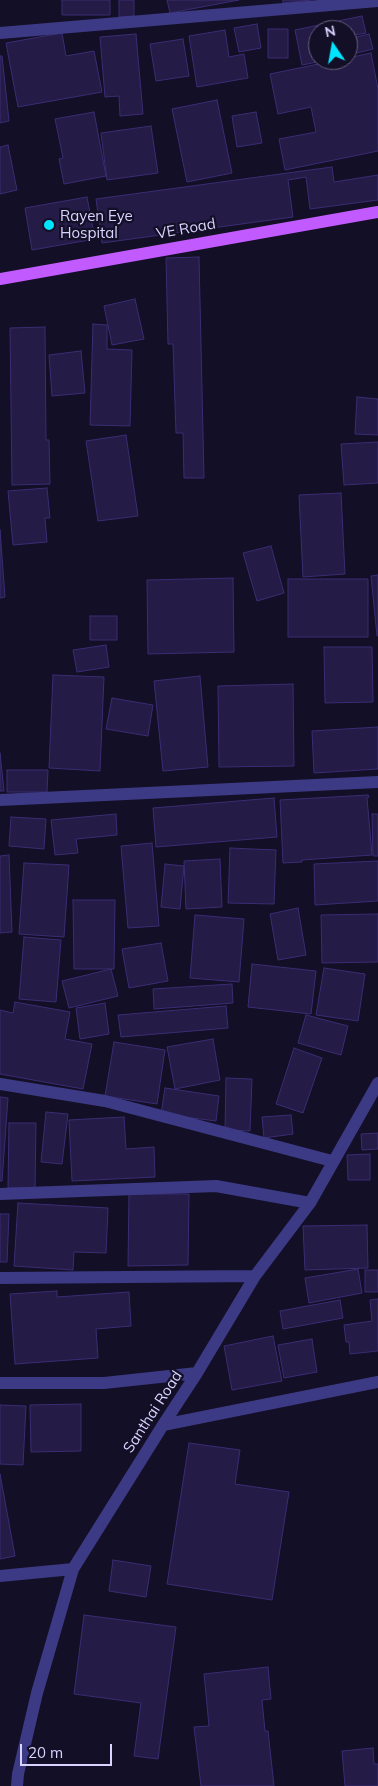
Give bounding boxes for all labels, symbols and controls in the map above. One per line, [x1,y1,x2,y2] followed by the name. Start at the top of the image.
[308,20,358,70] north arrow
[323,21,337,41] text: N
[60,207,133,242] place label: Rayen Eye Hospital
[155,215,217,243] street label: VE Road
[42,218,56,232] marker: Rayen Eye Hospital
[120,1367,186,1457] street label: Santhai Road
[22,1734,115,1766] scale bar
[28,1743,63,1762] text: 20 m

